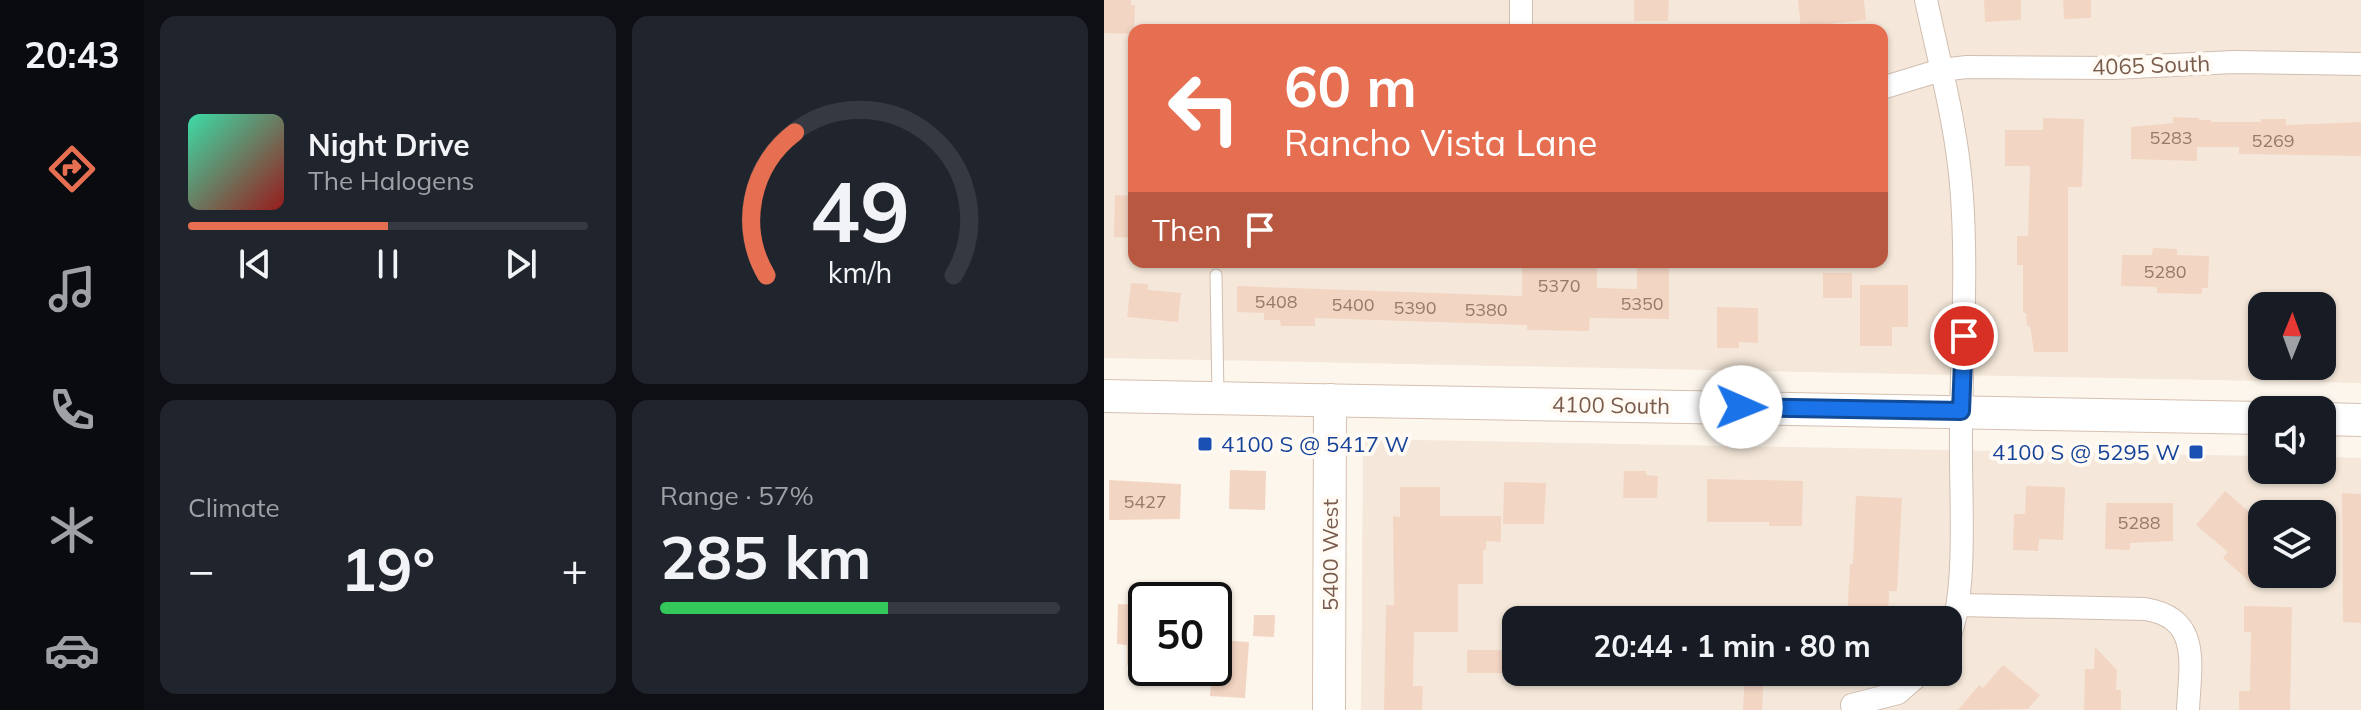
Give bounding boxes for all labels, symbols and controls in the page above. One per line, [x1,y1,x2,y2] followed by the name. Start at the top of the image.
[24,32,120,77] text: 20:43
[2091,49,2211,81] street label: 4065 South
[1284,51,1417,121] text: 60 m
[1152,56,1256,160] icon: left
[1284,120,1597,165] text: Rancho Vista Lane
[308,126,470,164] text: Night Drive
[2149,126,2193,149] house number: 5283
[2251,129,2295,152] house number: 5269
[44,141,100,197] icon: directions
[810,157,910,262] text: 49
[308,164,474,197] text: The Halogens
[1238,208,1282,252] icon: arrive
[1152,211,1222,249] text: Then
[233,242,277,286] icon: previous
[366,242,410,286] icon: pause
[499,242,543,286] icon: next
[828,254,892,290] text: km/h
[2143,260,2187,283] house number: 5280
[44,261,100,317] icon: music
[1537,274,1581,297] house number: 5370
[1254,290,1298,313] house number: 5408
[1620,292,1664,315] house number: 5350
[2248,292,2336,380] north arrow
[2248,292,2336,588] map controls
[1331,293,1375,316] house number: 5400
[1393,296,1437,319] house number: 5390
[1464,298,1508,321] house number: 5380
[1930,302,1998,370] pin
[1942,314,1986,358] icon: arrive
[1699,365,1783,449] position arrow
[44,382,100,438] icon: phone
[1552,390,1670,420] street label: 4100 South
[2248,396,2336,484] button: sound
[1221,430,1409,458] place label: 4100 S @ 5417 W
[1196,435,1214,453] marker: 4100 S @ 5417 W
[1992,438,2180,466] place label: 4100 S @ 5295 W
[2187,443,2205,461] marker: 4100 S @ 5295 W
[660,479,814,512] text: Range · 57%
[1123,490,1167,513] house number: 5427
[188,491,280,524] text: Climate
[1316,499,1344,611] street label: 5400 West
[2248,500,2336,588] button: layers
[44,502,100,558] icon: climate
[2117,511,2161,534] house number: 5288
[660,519,872,594] text: 285 km
[341,531,435,606] text: 19°
[188,542,214,597] text: −
[562,542,588,597] text: +
[1128,582,1232,686] speed limit sign: 50
[44,622,100,678] icon: car
[1593,627,1871,665] text: 20:44 · 1 min · 80 m

